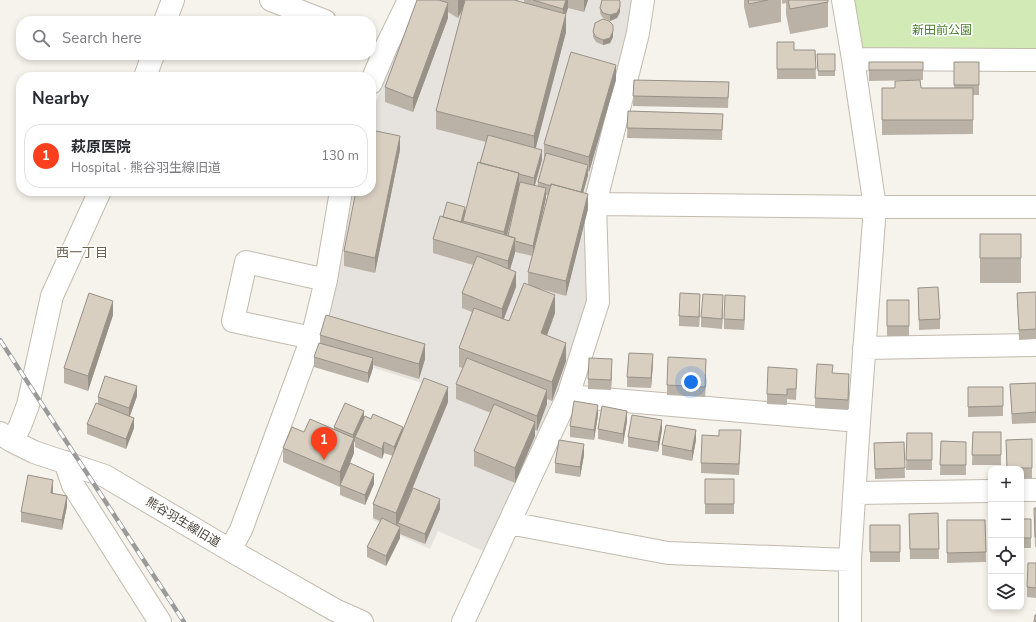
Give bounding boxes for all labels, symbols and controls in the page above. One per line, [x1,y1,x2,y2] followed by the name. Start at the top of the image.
[16,16,376,60] search box
[912,22,972,38] park label: 新田前公園
[30,27,52,49] icon: search
[62,28,142,48] text: Search here
[32,87,89,110] text: Nearby
[71,137,131,157] text: 萩原医院
[42,147,50,165] text: 1
[321,147,359,165] text: 130 m
[71,159,221,177] text: Hospital · 熊谷羽生線旧道
[56,244,108,262] district label: 西一丁目
[681,372,701,392] your location
[311,427,337,460] pin: 1
[988,466,1024,610] map controls
[988,466,1024,502] button: +
[143,494,223,550] street label: 熊谷羽生線旧道
[988,502,1024,538] button: −
[988,538,1024,574] button: locate
[988,574,1024,610] button: layers

